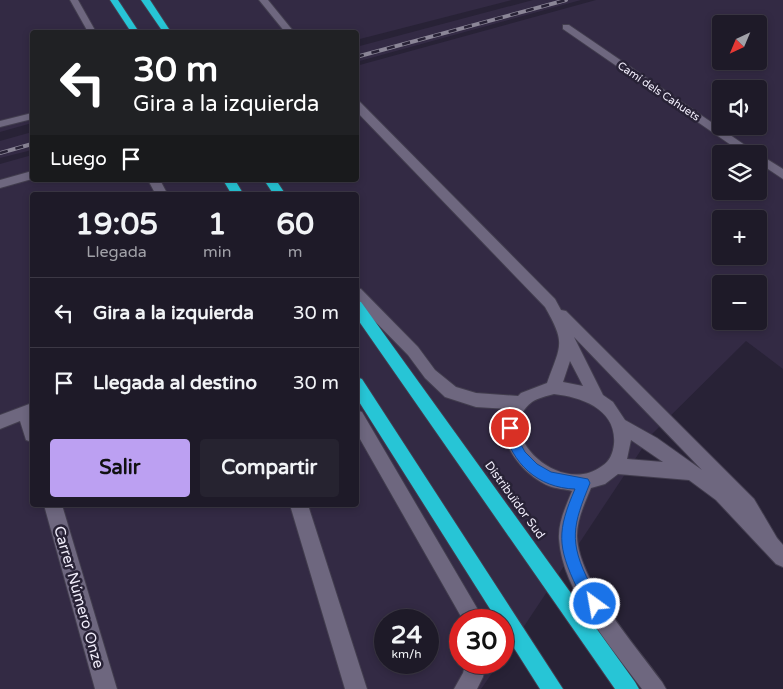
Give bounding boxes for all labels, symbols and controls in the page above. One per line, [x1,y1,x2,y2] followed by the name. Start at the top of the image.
[712,15,768,70] north arrow
[712,15,767,330] map controls
[133,49,218,91] text: 30 m
[50,50,115,115] icon: left
[615,59,702,124] street label: Camí dels Cahuets
[712,80,767,135] button: sound
[133,91,319,117] text: Gira a la izquierda
[117,145,145,173] icon: arrive
[712,145,767,200] button: layers
[50,148,107,170] text: Luego
[75,206,158,243] text: 19:05
[208,206,227,243] text: 1
[276,206,314,243] text: 60
[712,210,767,265] button: +
[86,242,147,262] text: Llegada
[203,242,231,262] text: min
[288,242,303,262] text: m
[712,275,767,330] button: −
[50,299,78,327] icon: left
[93,302,254,324] text: Gira a la izquierda
[293,302,339,324] text: 30 m
[50,369,78,397] icon: arrive
[93,372,257,394] text: Llegada al destino
[293,372,339,394] text: 30 m
[489,407,531,449] pin
[496,414,524,442] icon: arrive
[50,439,190,497] button: Salir
[200,439,339,497] button: Compartir
[482,459,548,541] street label: Distribuïdor Sud
[50,524,108,670] street label: Carrer Número Onze
[568,577,620,629] position arrow
[449,609,514,674] speed limit sign: 30
[391,620,422,650] text: 24
[391,647,422,661] text: km/h

